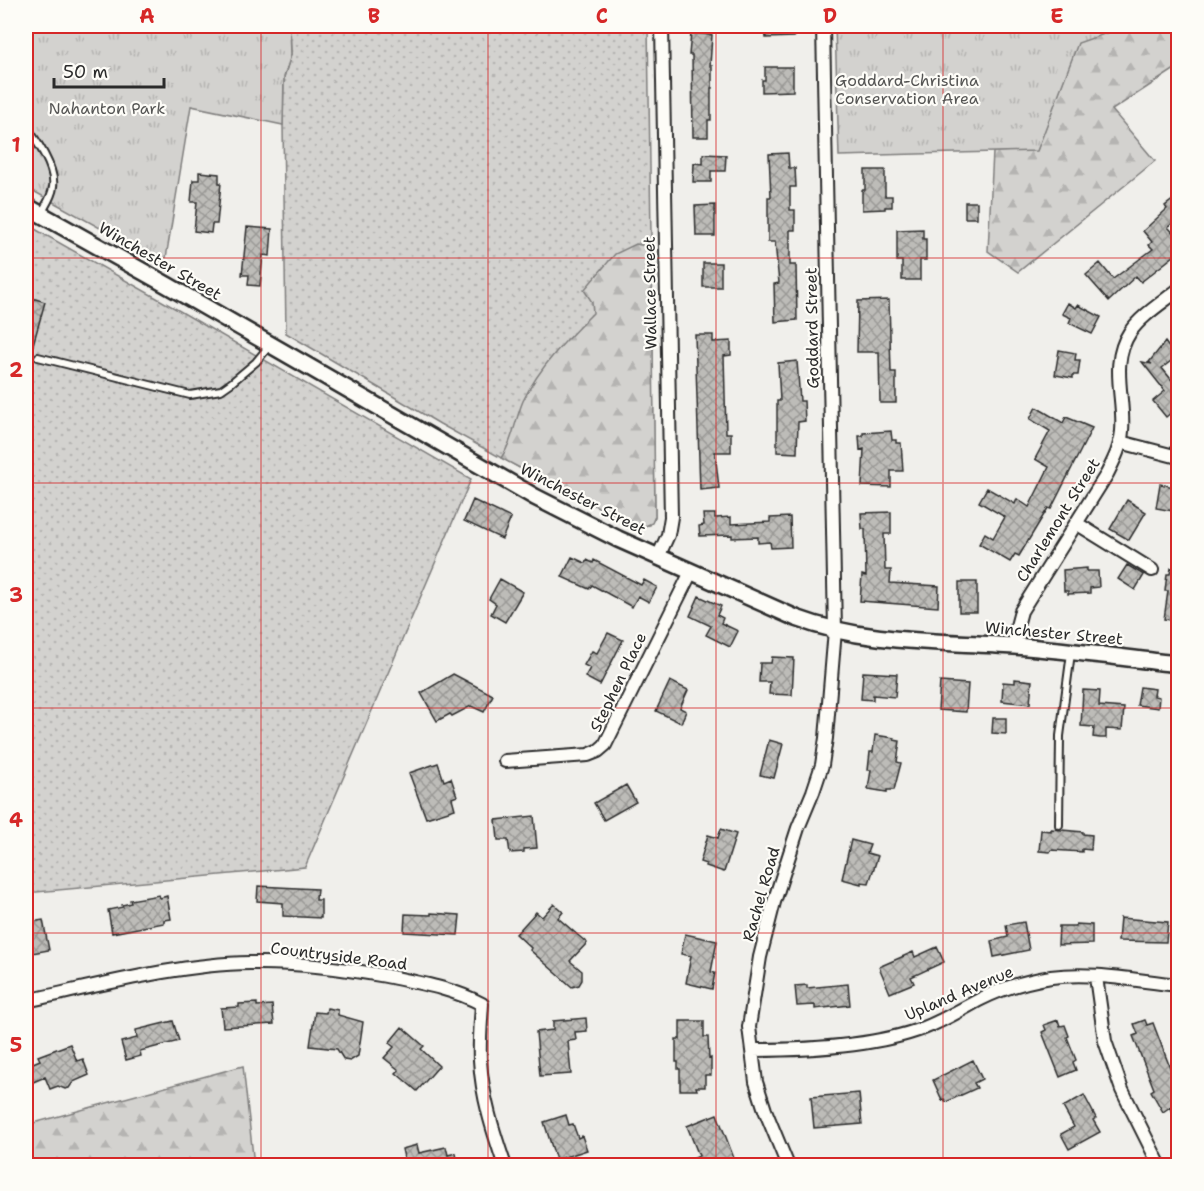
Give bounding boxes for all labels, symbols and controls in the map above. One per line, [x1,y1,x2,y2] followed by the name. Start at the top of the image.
[139,3,155,29] text: A
[368,3,380,29] text: B
[596,3,608,29] text: C
[823,3,837,29] text: D
[1050,3,1064,29] text: E
[54,51,164,89] scale bar
[63,60,108,84] text: 50 m
[835,70,979,109] park label: Goddard-Christina Conservation Area
[48,98,166,119] park label: Nahanton Park
[11,132,21,158] text: 1
[95,217,225,305] street label: Winchester Street
[639,236,661,350] street label: Wallace Street
[800,267,824,389] street label: Goddard Street
[9,357,23,383] text: 2
[1011,454,1105,586] street label: Charlemont Street
[516,458,650,540] street label: Winchester Street
[9,582,23,608] text: 3
[984,616,1124,650] street label: Winchester Street
[585,629,651,735] street label: Stephen Place
[9,807,23,833] text: 4
[737,844,785,944] street label: Rachel Road
[270,937,408,975] street label: Countryside Road
[901,961,1017,1025] street label: Upland Avenue
[10,1032,22,1058] text: 5

